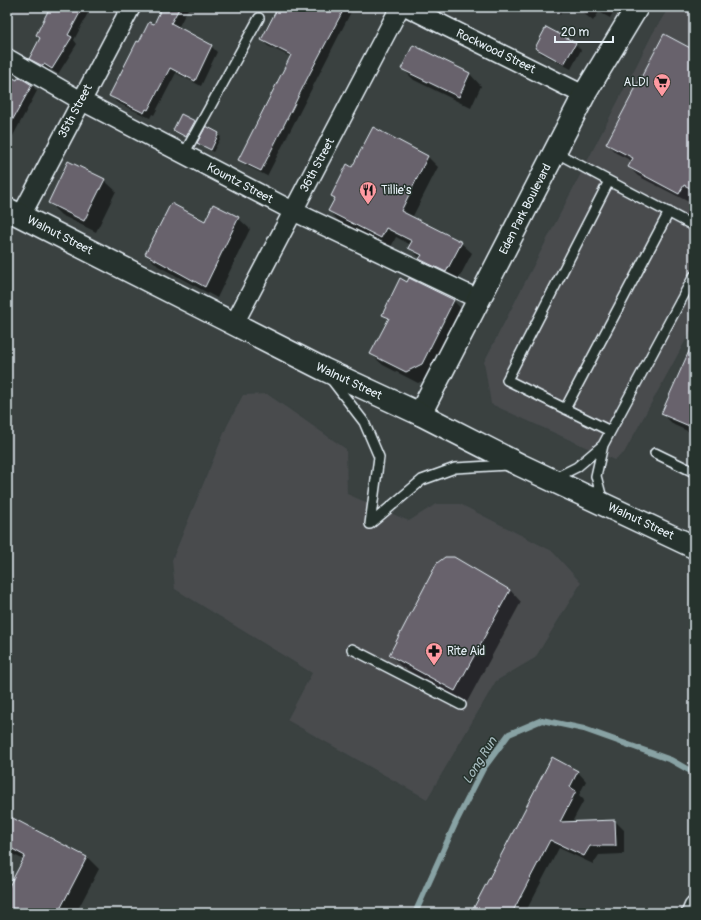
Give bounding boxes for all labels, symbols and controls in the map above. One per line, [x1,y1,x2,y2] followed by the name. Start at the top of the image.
[555,18,613,44] scale bar
[561,25,590,40] text: 20 m
[454,26,538,77] street label: Rockwood Street
[652,72,672,97] supermarket icon: ALDI
[624,75,649,90] place label: ALDI
[55,82,96,141] street label: 35th Street
[297,135,338,195] street label: 36th Street
[204,160,275,207] street label: Kountz Street
[496,161,555,257] street label: Eden Park Boulevard
[358,180,378,205] restaurant icon: Tillie's
[381,183,412,198] place label: Tillie's
[25,213,95,258] street label: Walnut Street
[313,360,385,403] street label: Walnut Street
[605,500,677,543] street label: Walnut Street
[424,641,444,666] pharmacy icon: Rite Aid
[447,644,485,659] place label: Rite Aid
[459,734,501,787] water label: Long Run

